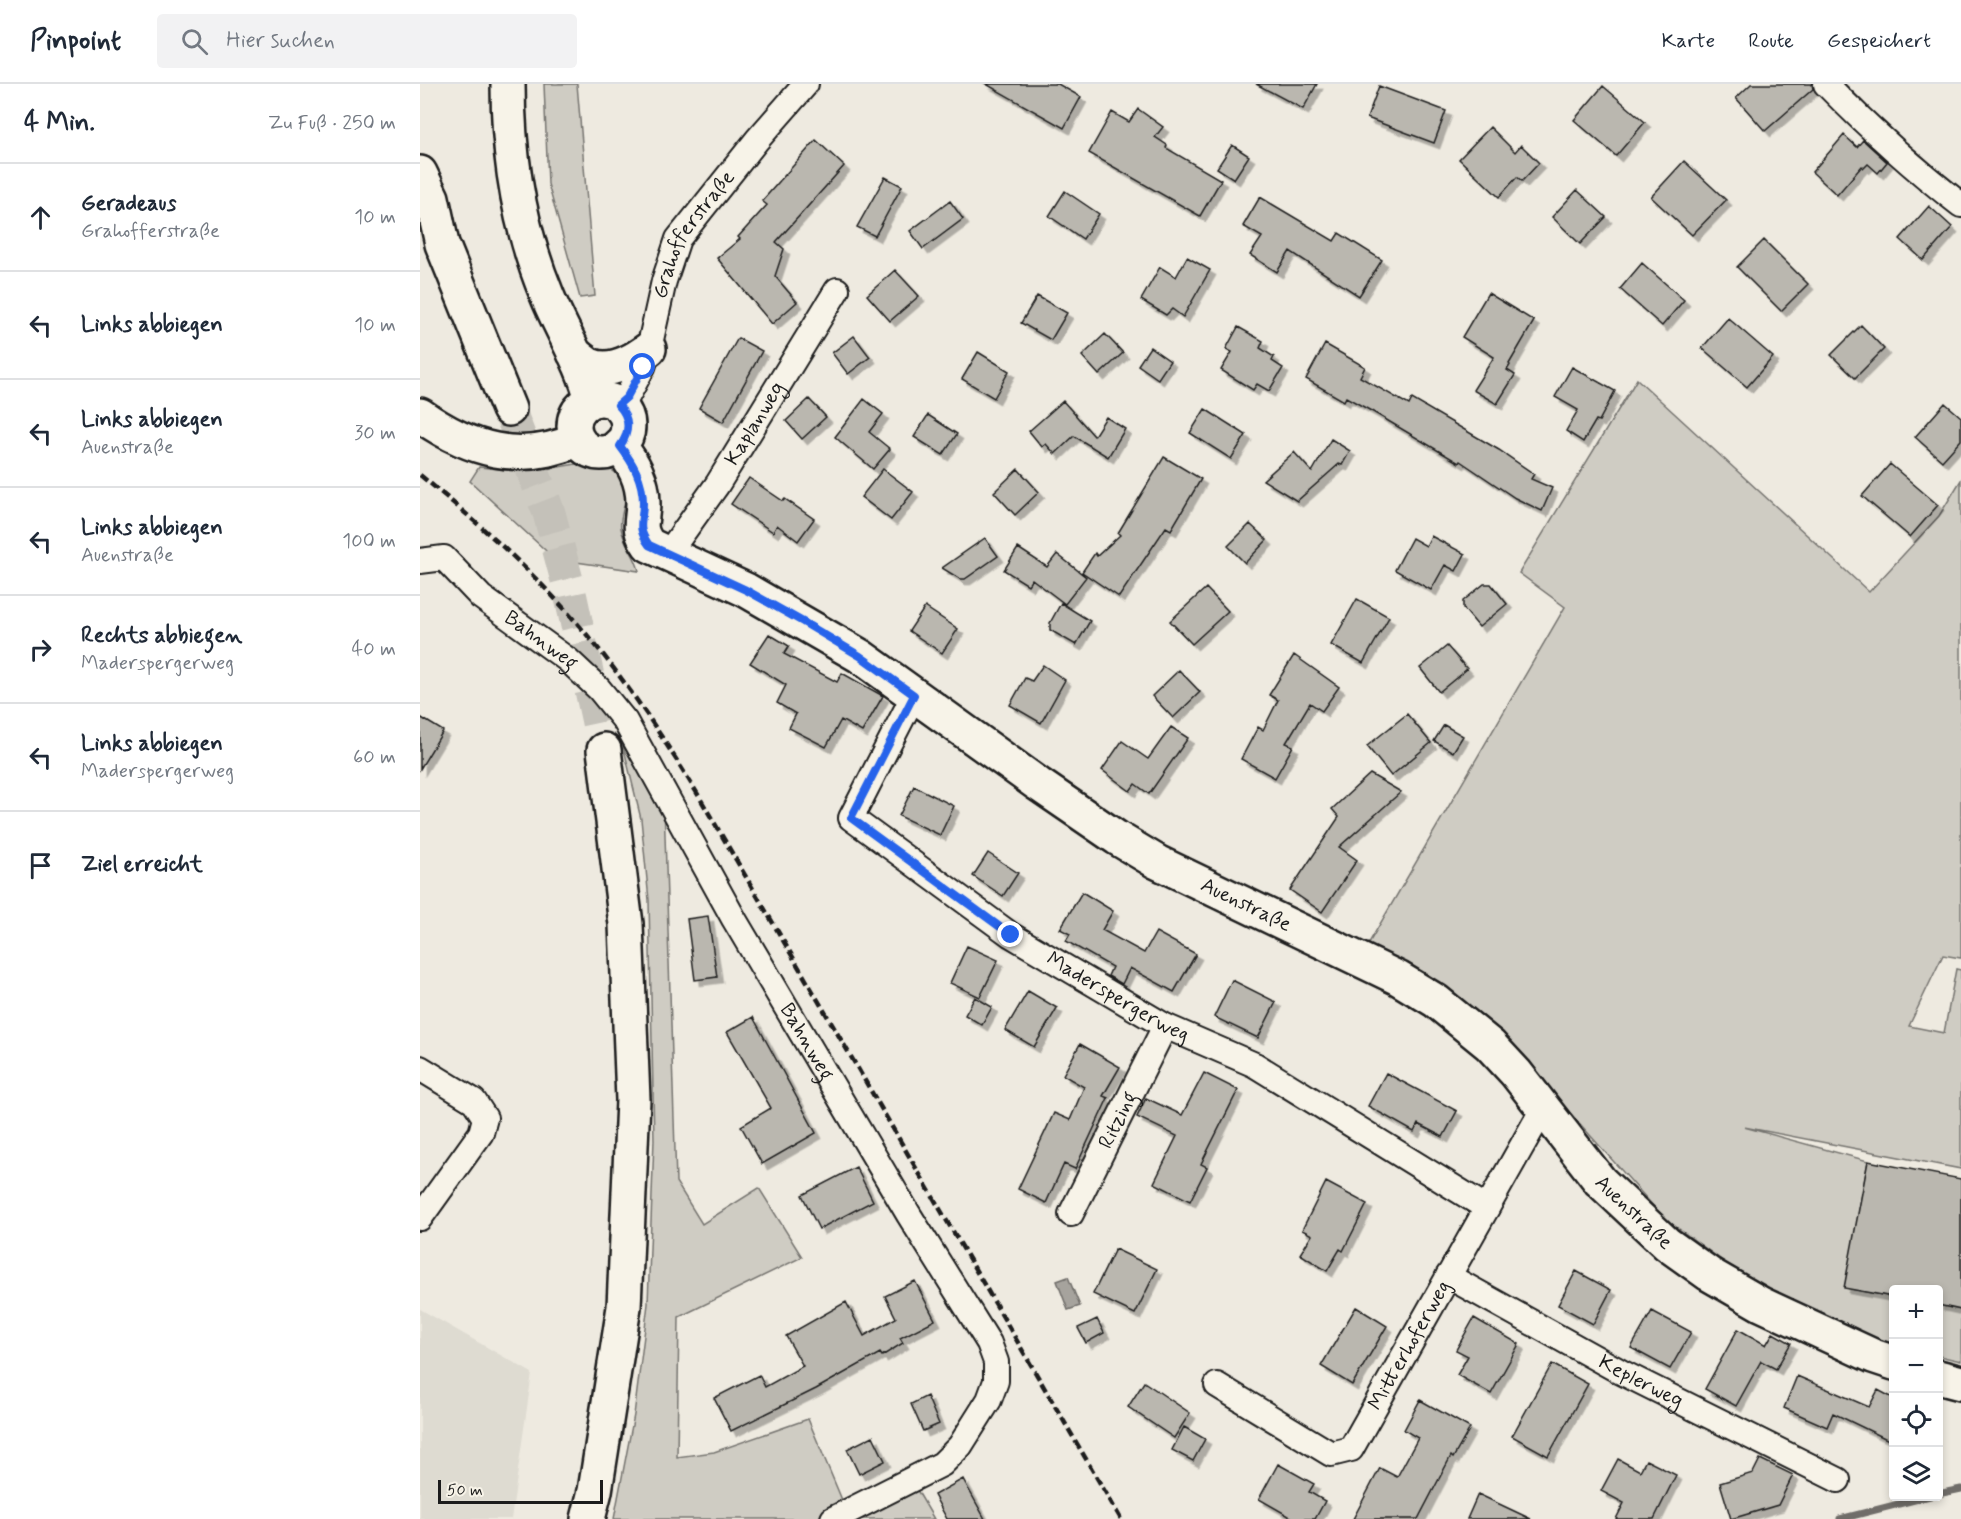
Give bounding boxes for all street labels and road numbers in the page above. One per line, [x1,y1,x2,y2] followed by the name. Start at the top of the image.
[647,165,741,301] street label: Grahofferstraße
[718,376,792,471] street label: Kaplanweg
[498,604,584,678] street label: Bahnweg
[1196,871,1296,939] street label: Auenstraße
[1041,945,1194,1049] street label: Maderspergerweg
[773,998,841,1087] street label: Bahnweg
[1092,1087,1146,1154] street label: Ritzing
[1589,1169,1679,1256] street label: Auenstraße
[1362,1275,1457,1415] street label: Mitterhoferweg
[1593,1348,1688,1416] street label: Keplerweg

